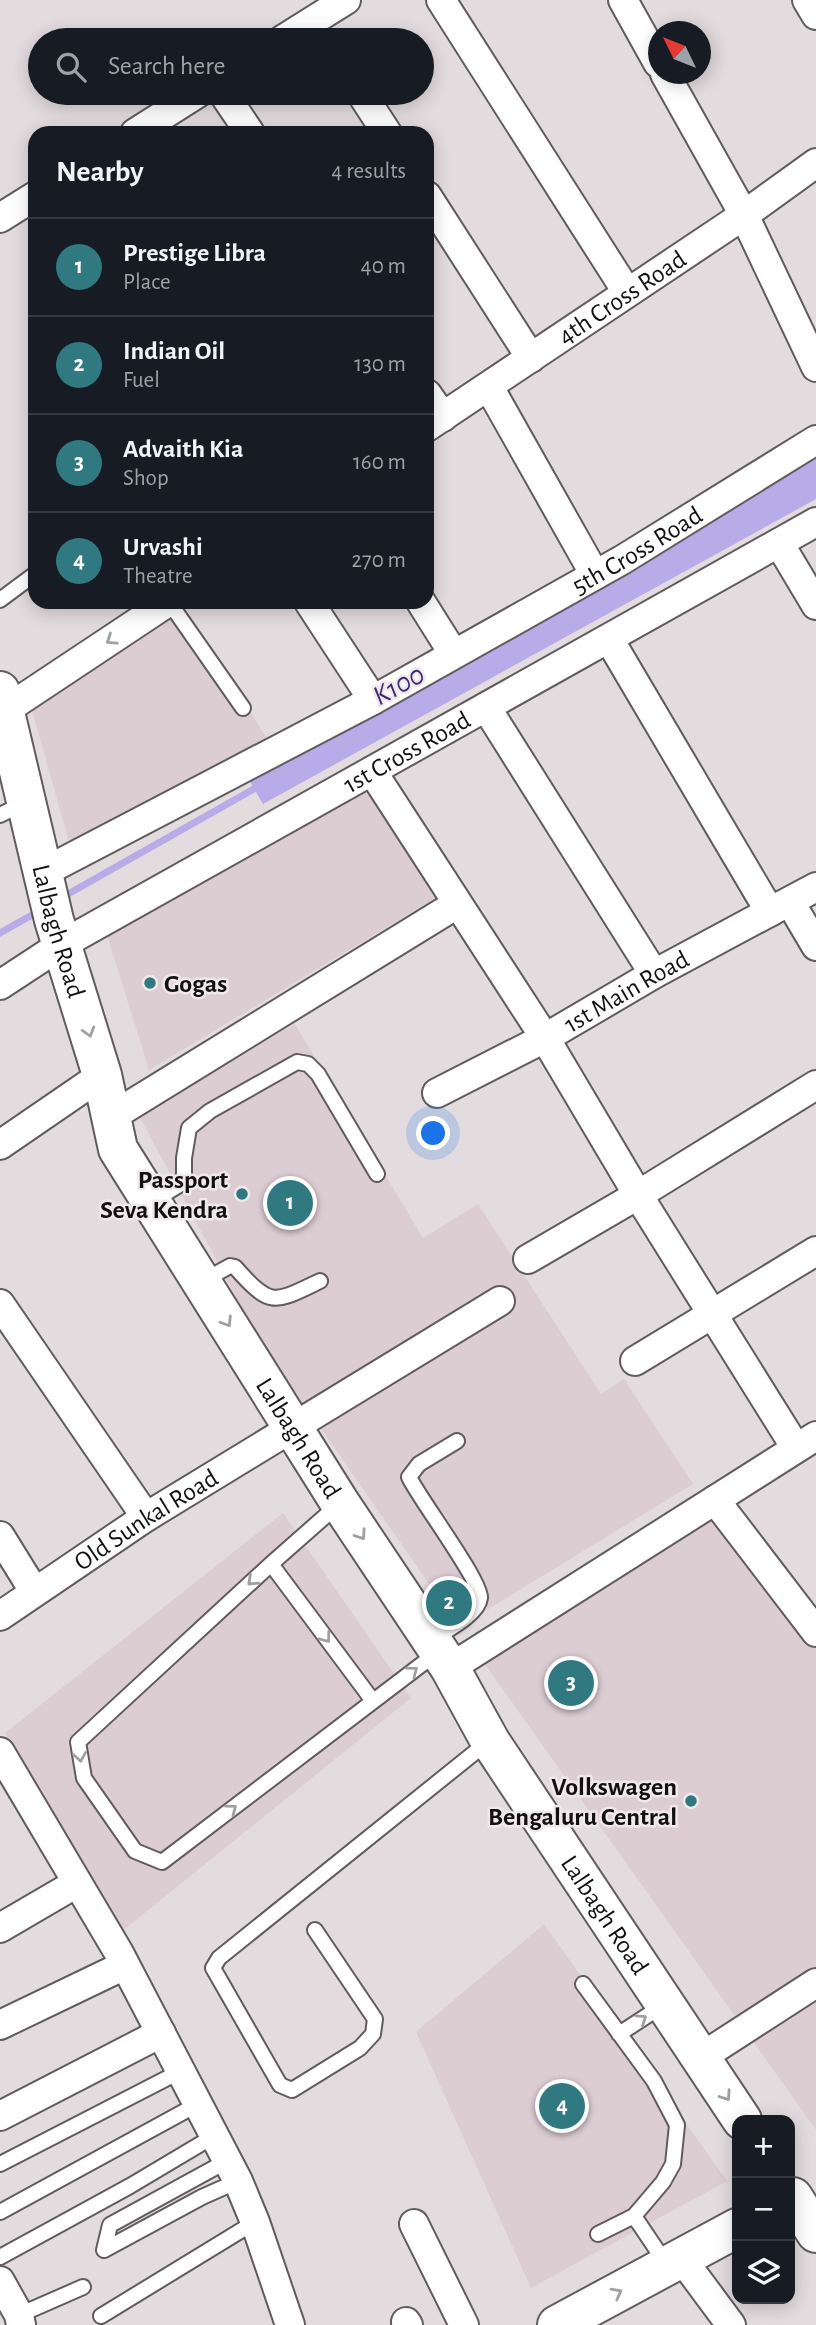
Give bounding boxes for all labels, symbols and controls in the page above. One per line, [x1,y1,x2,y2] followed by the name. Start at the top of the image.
[648,21,711,84] north arrow
[28,28,434,105] search box
[52,48,90,86] icon: search
[108,53,226,79] text: Search here
[56,157,144,187] text: Nearby
[331,160,406,183] text: 4 results
[123,240,266,266] text: Prestige Libra
[553,246,691,350] street label: 4th Cross Road
[75,255,83,278] text: 1
[361,255,406,278] text: 40 m
[123,271,171,294] text: Place
[123,338,225,364] text: Indian Oil
[74,353,84,376] text: 2
[354,353,406,376] text: 130 m
[123,369,160,392] text: Fuel
[123,436,243,462] text: Advaith Kia
[74,451,84,474] text: 3
[353,451,406,474] text: 160 m
[123,467,169,490] text: Shop
[568,502,707,599] street label: 5th Cross Road
[123,534,203,560] text: Urvashi
[73,549,85,572] text: 4
[352,549,406,572] text: 270 m
[123,565,193,588] text: Theatre
[106,632,119,644] one-way arrow
[369,660,429,711] water label: K100
[339,707,475,798] street label: 1st Cross Road
[27,862,89,1001] street label: Lalbagh Road
[560,946,693,1038] street label: 1st Main Road
[164,971,227,997] place label: Gogas
[142,975,158,991] marker: Gogas
[80,1025,95,1037] one-way arrow
[416,1116,450,1150] your location
[100,1167,228,1223] place label: Passport Seva Kendra
[267,1177,313,1229] pin: 1
[234,1186,250,1202] marker: Passport Seva Kendra
[218,1315,231,1328] one-way arrow
[251,1373,346,1503] street label: Lalbagh Road
[70,1464,223,1576] street label: Old Sunkal Road
[353,1528,366,1541] one-way arrow
[247,1573,260,1585] one-way arrow
[426,1577,472,1629] pin: 2
[318,1630,330,1643] one-way arrow
[548,1657,594,1709] pin: 3
[405,1667,418,1679] one-way arrow
[73,1751,88,1763] one-way arrow
[488,1774,677,1830] place label: Volkswagen Bengaluru Central
[683,1793,699,1809] marker: Volkswagen Bengaluru Central
[224,1804,237,1817] one-way arrow
[556,1851,653,1979] street label: Lalbagh Road
[634,2015,647,2027] one-way arrow
[539,2080,585,2132] pin: 4
[718,2088,731,2101] one-way arrow
[732,2115,795,2304] map controls
[732,2115,795,2178] button: +
[732,2178,795,2241] button: −
[732,2241,795,2304] button: layers
[610,2288,622,2301] one-way arrow

